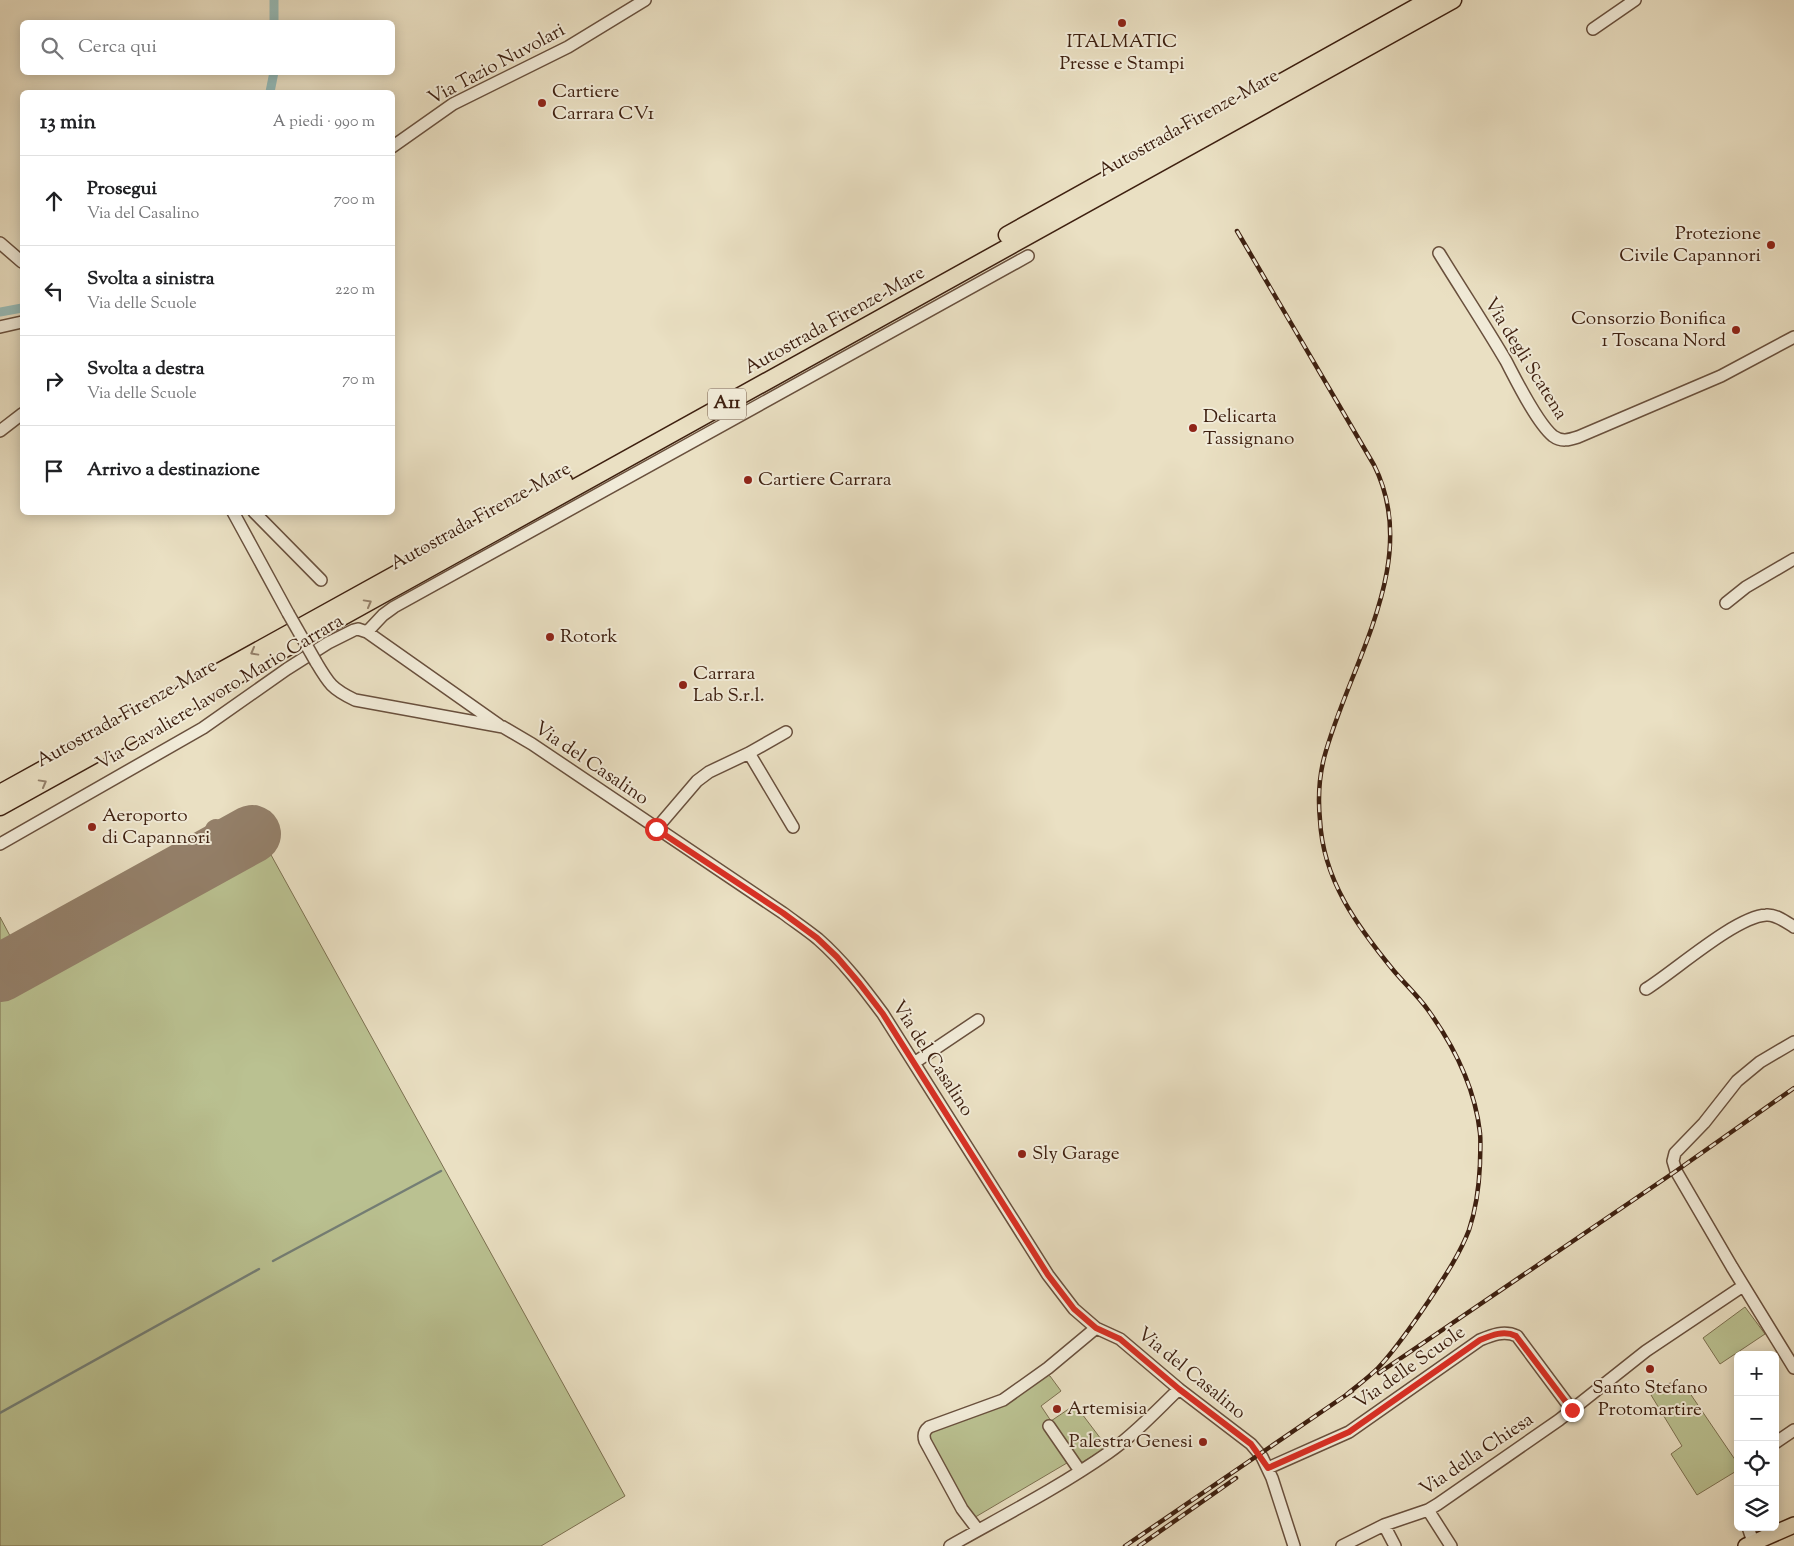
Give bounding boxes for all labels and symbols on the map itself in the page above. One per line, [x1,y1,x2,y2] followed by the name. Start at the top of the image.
[424,17,570,113] street label: Via Tazio Nuvolari
[1116,17,1128,29] marker: ITALMATIC Presse e Stampi
[1059,29,1185,78] place label: ITALMATIC Presse e Stampi
[1094,63,1284,185] street label: Autostrada Firenze-Mare
[552,79,655,128] place label: Cartiere Carrara CV1
[536,97,548,109] marker: Cartiere Carrara CV1
[1619,221,1761,270] place label: Protezione Civile Capannori
[1765,239,1777,251] marker: Protezione Civile Capannori
[740,260,930,382] street label: Autostrada Firenze-Mare
[1477,293,1574,426] street label: Via degli Scatena
[1571,306,1726,355] place label: Consorzio Bonifica 1 Toscana Nord
[1730,324,1742,336] marker: Consorzio Bonifica 1 Toscana Nord
[708,388,746,419] road number: A11
[1203,404,1294,453] place label: Delicarta Tassignano
[1187,422,1199,434] marker: Delicarta Tassignano
[386,456,576,578] street label: Autostrada Firenze-Mare
[758,467,892,494] place label: Cartiere Carrara
[742,474,754,486] marker: Cartiere Carrara
[363,599,372,609] one-way arrow
[91,608,349,778] street label: Via Cavaliere lavoro Mario Carrara
[560,624,618,651] place label: Rotork
[544,631,556,643] marker: Rotork
[250,646,259,656] one-way arrow
[32,653,222,775] street label: Autostrada Firenze-Mare
[693,661,765,710] place label: Carrara Lab S.r.l.
[677,679,689,691] marker: Carrara Lab S.r.l.
[528,716,654,812] street label: Via del Casalino
[37,780,46,790] one-way arrow
[102,803,210,852] place label: Aeroporto di Capannori
[645,818,668,841] route start
[86,821,98,833] marker: Aeroporto di Capannori
[884,996,980,1122] street label: Via del Casalino
[1032,1141,1120,1168] place label: Sly Garage
[1016,1148,1028,1160] marker: Sly Garage
[1349,1320,1471,1416] street label: Via delle Scuole
[1131,1322,1251,1426] street label: Via del Casalino
[1644,1363,1656,1375] marker: Santo Stefano Protomartire
[1592,1375,1708,1424] place label: Santo Stefano Protomartire
[1067,1396,1147,1423] place label: Artemisia
[1561,1399,1584,1422] route end
[1051,1403,1063,1415] marker: Artemisia
[1415,1407,1539,1503] street label: Via della Chiesa
[1069,1429,1193,1456] place label: Palestra Genesi
[1197,1436,1209,1448] marker: Palestra Genesi

